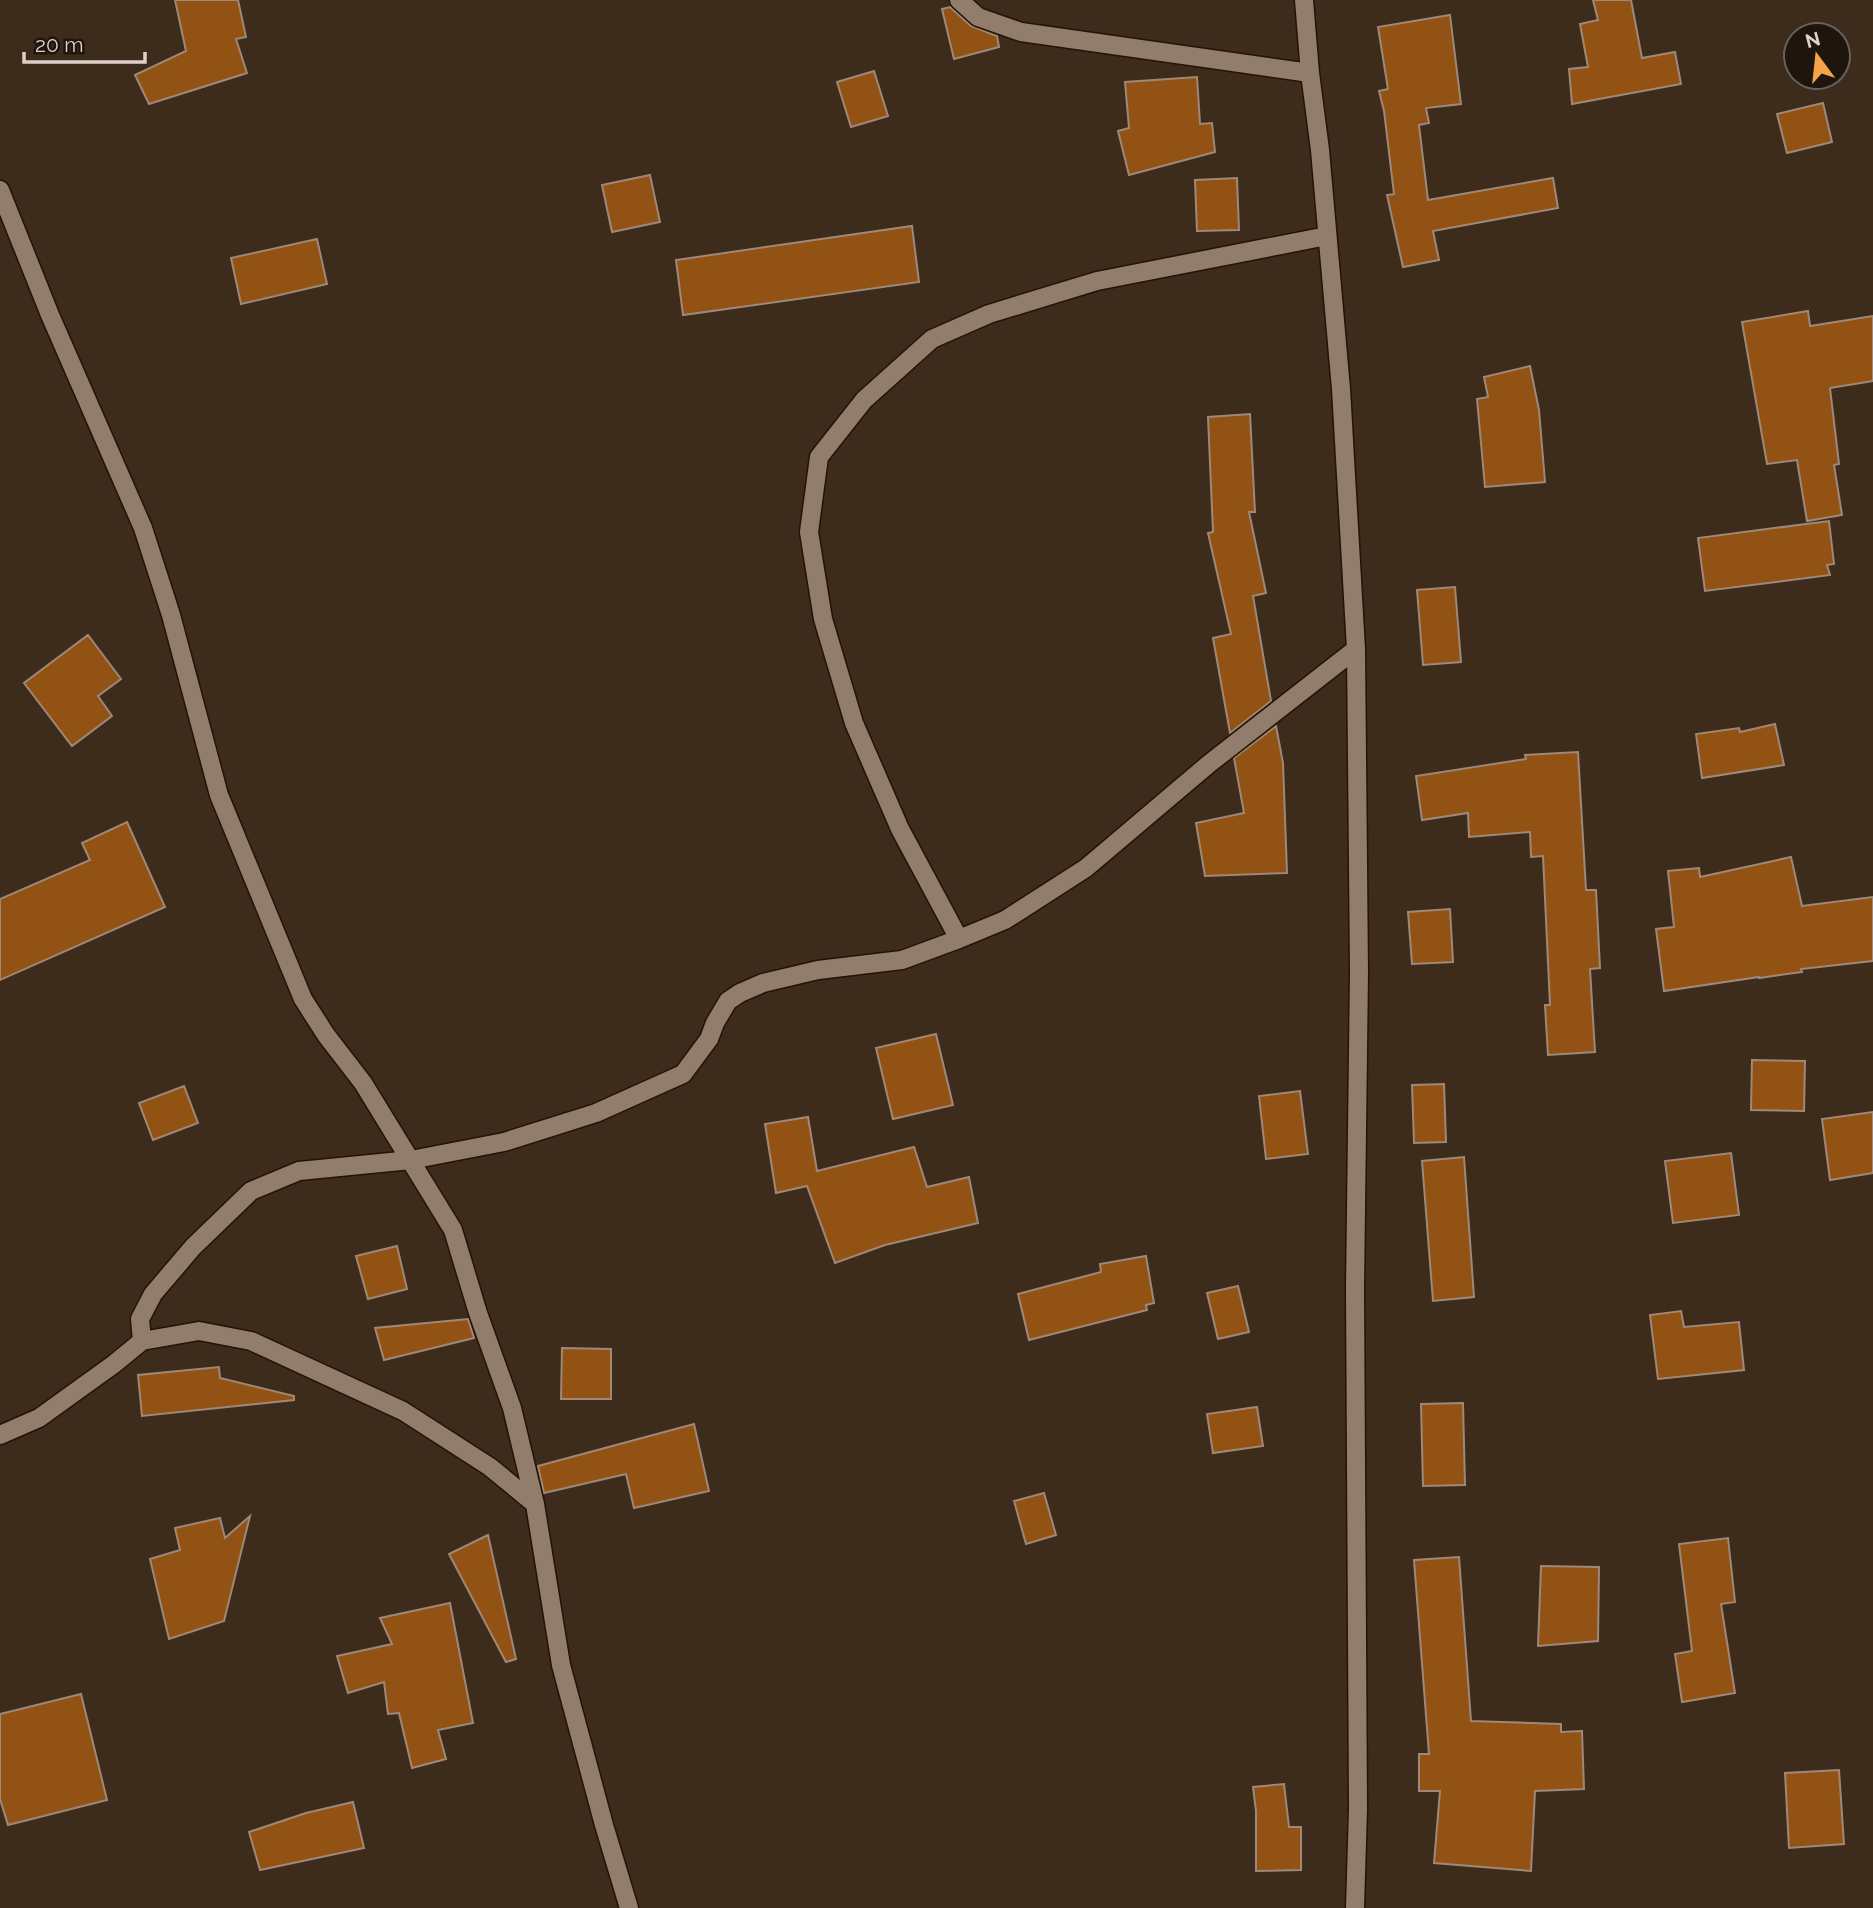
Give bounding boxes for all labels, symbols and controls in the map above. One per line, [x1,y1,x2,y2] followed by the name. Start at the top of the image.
[24,21,145,65] scale bar
[1782,21,1852,91] north arrow
[1803,27,1822,52] text: N
[35,32,83,57] text: 20 m

